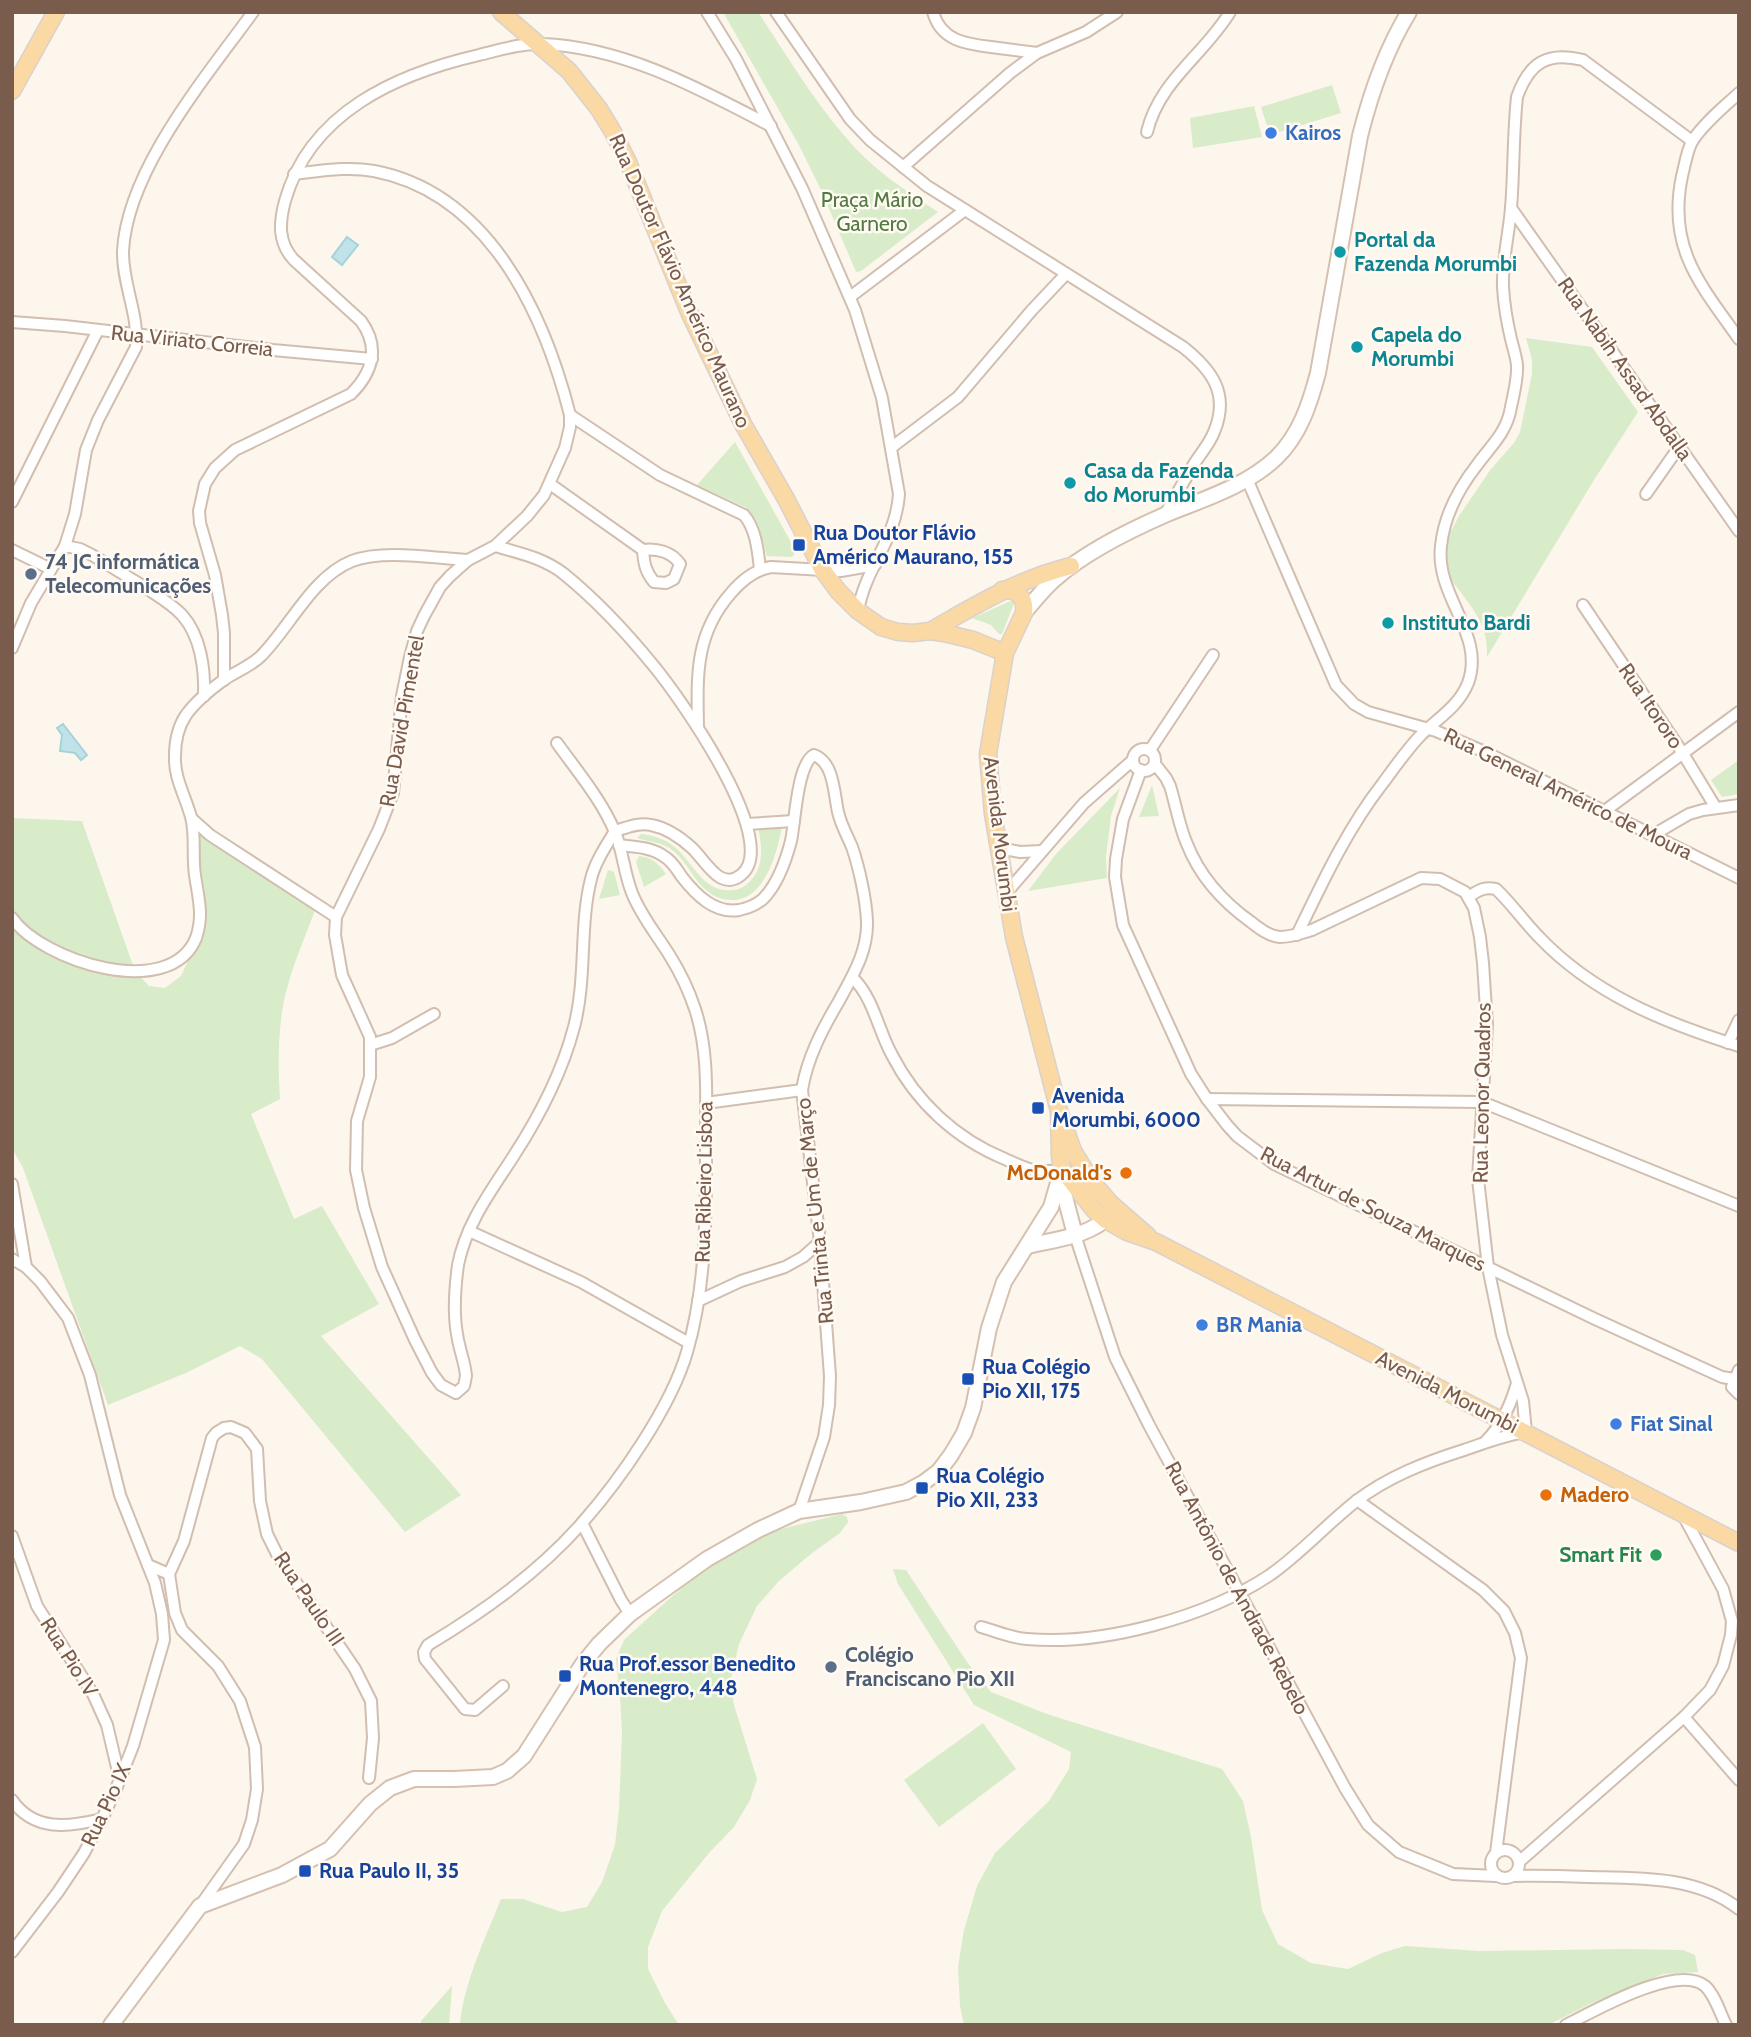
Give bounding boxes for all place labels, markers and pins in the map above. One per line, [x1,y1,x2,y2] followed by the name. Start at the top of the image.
[1285,120,1341,145] place label: Kairos
[1263,125,1279,141] marker: Kairos
[1354,227,1517,276] place label: Portal da Fazenda Morumbi
[1332,244,1348,260] marker: Portal da Fazenda Morumbi
[1371,322,1462,371] place label: Capela do Morumbi
[1349,339,1365,355] marker: Capela do Morumbi
[1084,458,1234,507] place label: Casa da Fazenda do Morumbi
[1062,475,1078,491] marker: Casa da Fazenda do Morumbi
[813,520,1013,569] place label: Rua Doutor Flávio Américo Maurano, 155
[791,537,807,553] marker: Rua Doutor Flávio Américo Maurano, 155
[45,549,211,598] place label: 74 JC informática Telecomunicações
[23,566,39,582] marker: 74 JC informática Telecomunicações
[1402,610,1531,635] place label: Instituto Bardi
[1380,615,1396,631] marker: Instituto Bardi
[1052,1083,1201,1132] place label: Avenida Morumbi, 6000
[1030,1100,1046,1116] marker: Avenida Morumbi, 6000
[1006,1160,1112,1185] place label: McDonald's
[1118,1165,1134,1181] marker: McDonald's
[1216,1312,1302,1337] place label: BR Mania
[1194,1317,1210,1333] marker: BR Mania
[982,1354,1090,1403] place label: Rua Colégio Pio XII, 175
[960,1371,976,1387] marker: Rua Colégio Pio XII, 175
[1630,1411,1713,1436] place label: Fiat Sinal
[1608,1416,1624,1432] marker: Fiat Sinal
[936,1463,1044,1512] place label: Rua Colégio Pio XII, 233
[914,1480,930,1496] marker: Rua Colégio Pio XII, 233
[1560,1482,1629,1507] place label: Madero
[1538,1487,1554,1503] marker: Madero
[1559,1542,1642,1567] place label: Smart Fit
[1648,1547,1664,1563] marker: Smart Fit
[845,1642,1015,1691] place label: Colégio Franciscano Pio XII
[579,1651,796,1700] place label: Rua Prof.essor Benedito Montenegro, 448
[823,1659,839,1675] marker: Colégio Franciscano Pio XII
[557,1668,573,1684] marker: Rua Prof.essor Benedito Montenegro, 448
[319,1858,459,1883] place label: Rua Paulo II, 35
[297,1863,313,1879] marker: Rua Paulo II, 35

